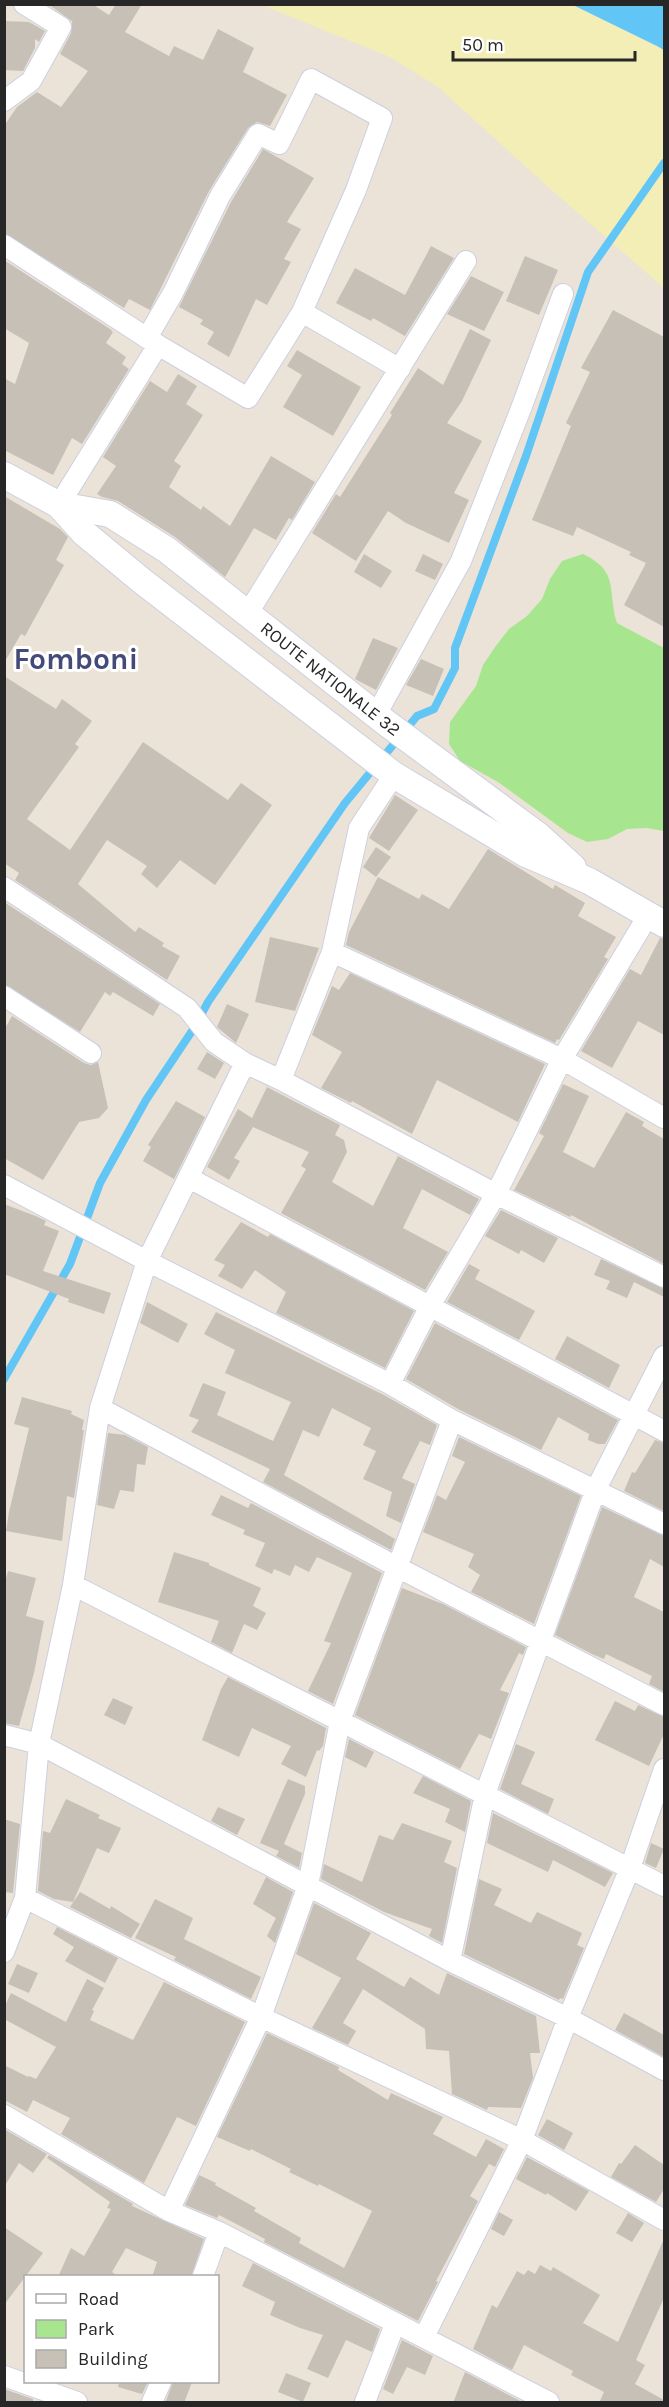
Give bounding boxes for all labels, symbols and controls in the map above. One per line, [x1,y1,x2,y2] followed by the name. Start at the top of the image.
[453,24,634,62] scale bar
[462,34,504,56] text: 50 m
[256,617,405,741] street label: ROUTE NATIONALE 32
[14,641,138,677] district label: Fomboni
[24,2275,219,2383] legend
[78,2288,119,2310] text: Road
[78,2318,115,2340] text: Park
[78,2348,148,2370] text: Building

